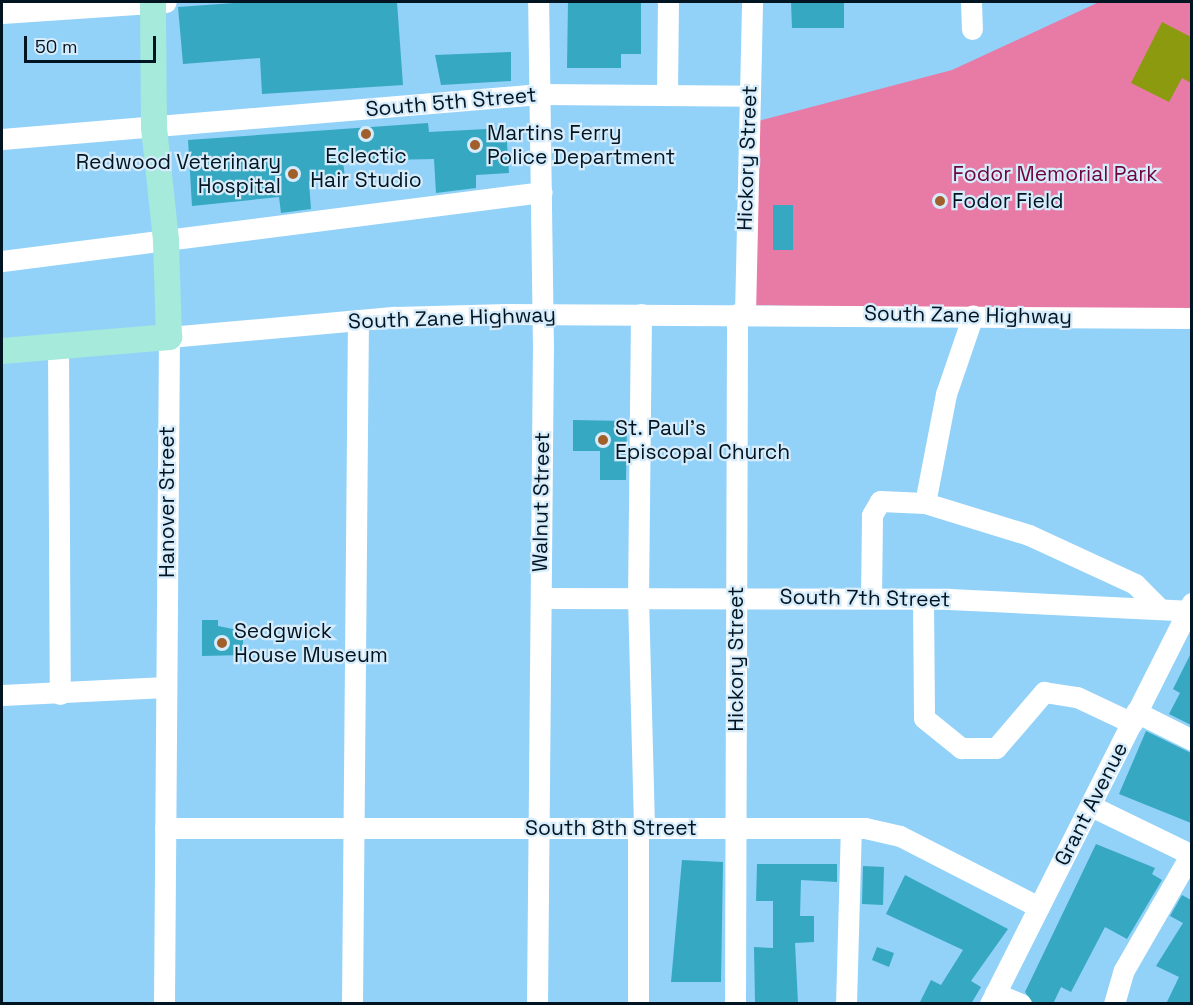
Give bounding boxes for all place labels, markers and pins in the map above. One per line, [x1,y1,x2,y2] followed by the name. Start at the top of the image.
[487,120,675,170] place label: Martins Ferry Police Department
[359,127,373,141] marker: Eclectic Hair Studio
[468,138,482,152] marker: Martins Ferry Police Department
[310,143,422,193] place label: Eclectic Hair Studio
[76,149,281,199] place label: Redwood Veterinary Hospital
[286,167,300,181] marker: Redwood Veterinary Hospital
[952,188,1064,214] place label: Fodor Field
[933,194,947,208] marker: Fodor Field
[615,415,790,465] place label: St. Paul's Episcopal Church
[596,433,610,447] marker: St. Paul's Episcopal Church
[234,618,388,668] place label: Sedgwick House Museum
[215,636,229,650] marker: Sedgwick House Museum

